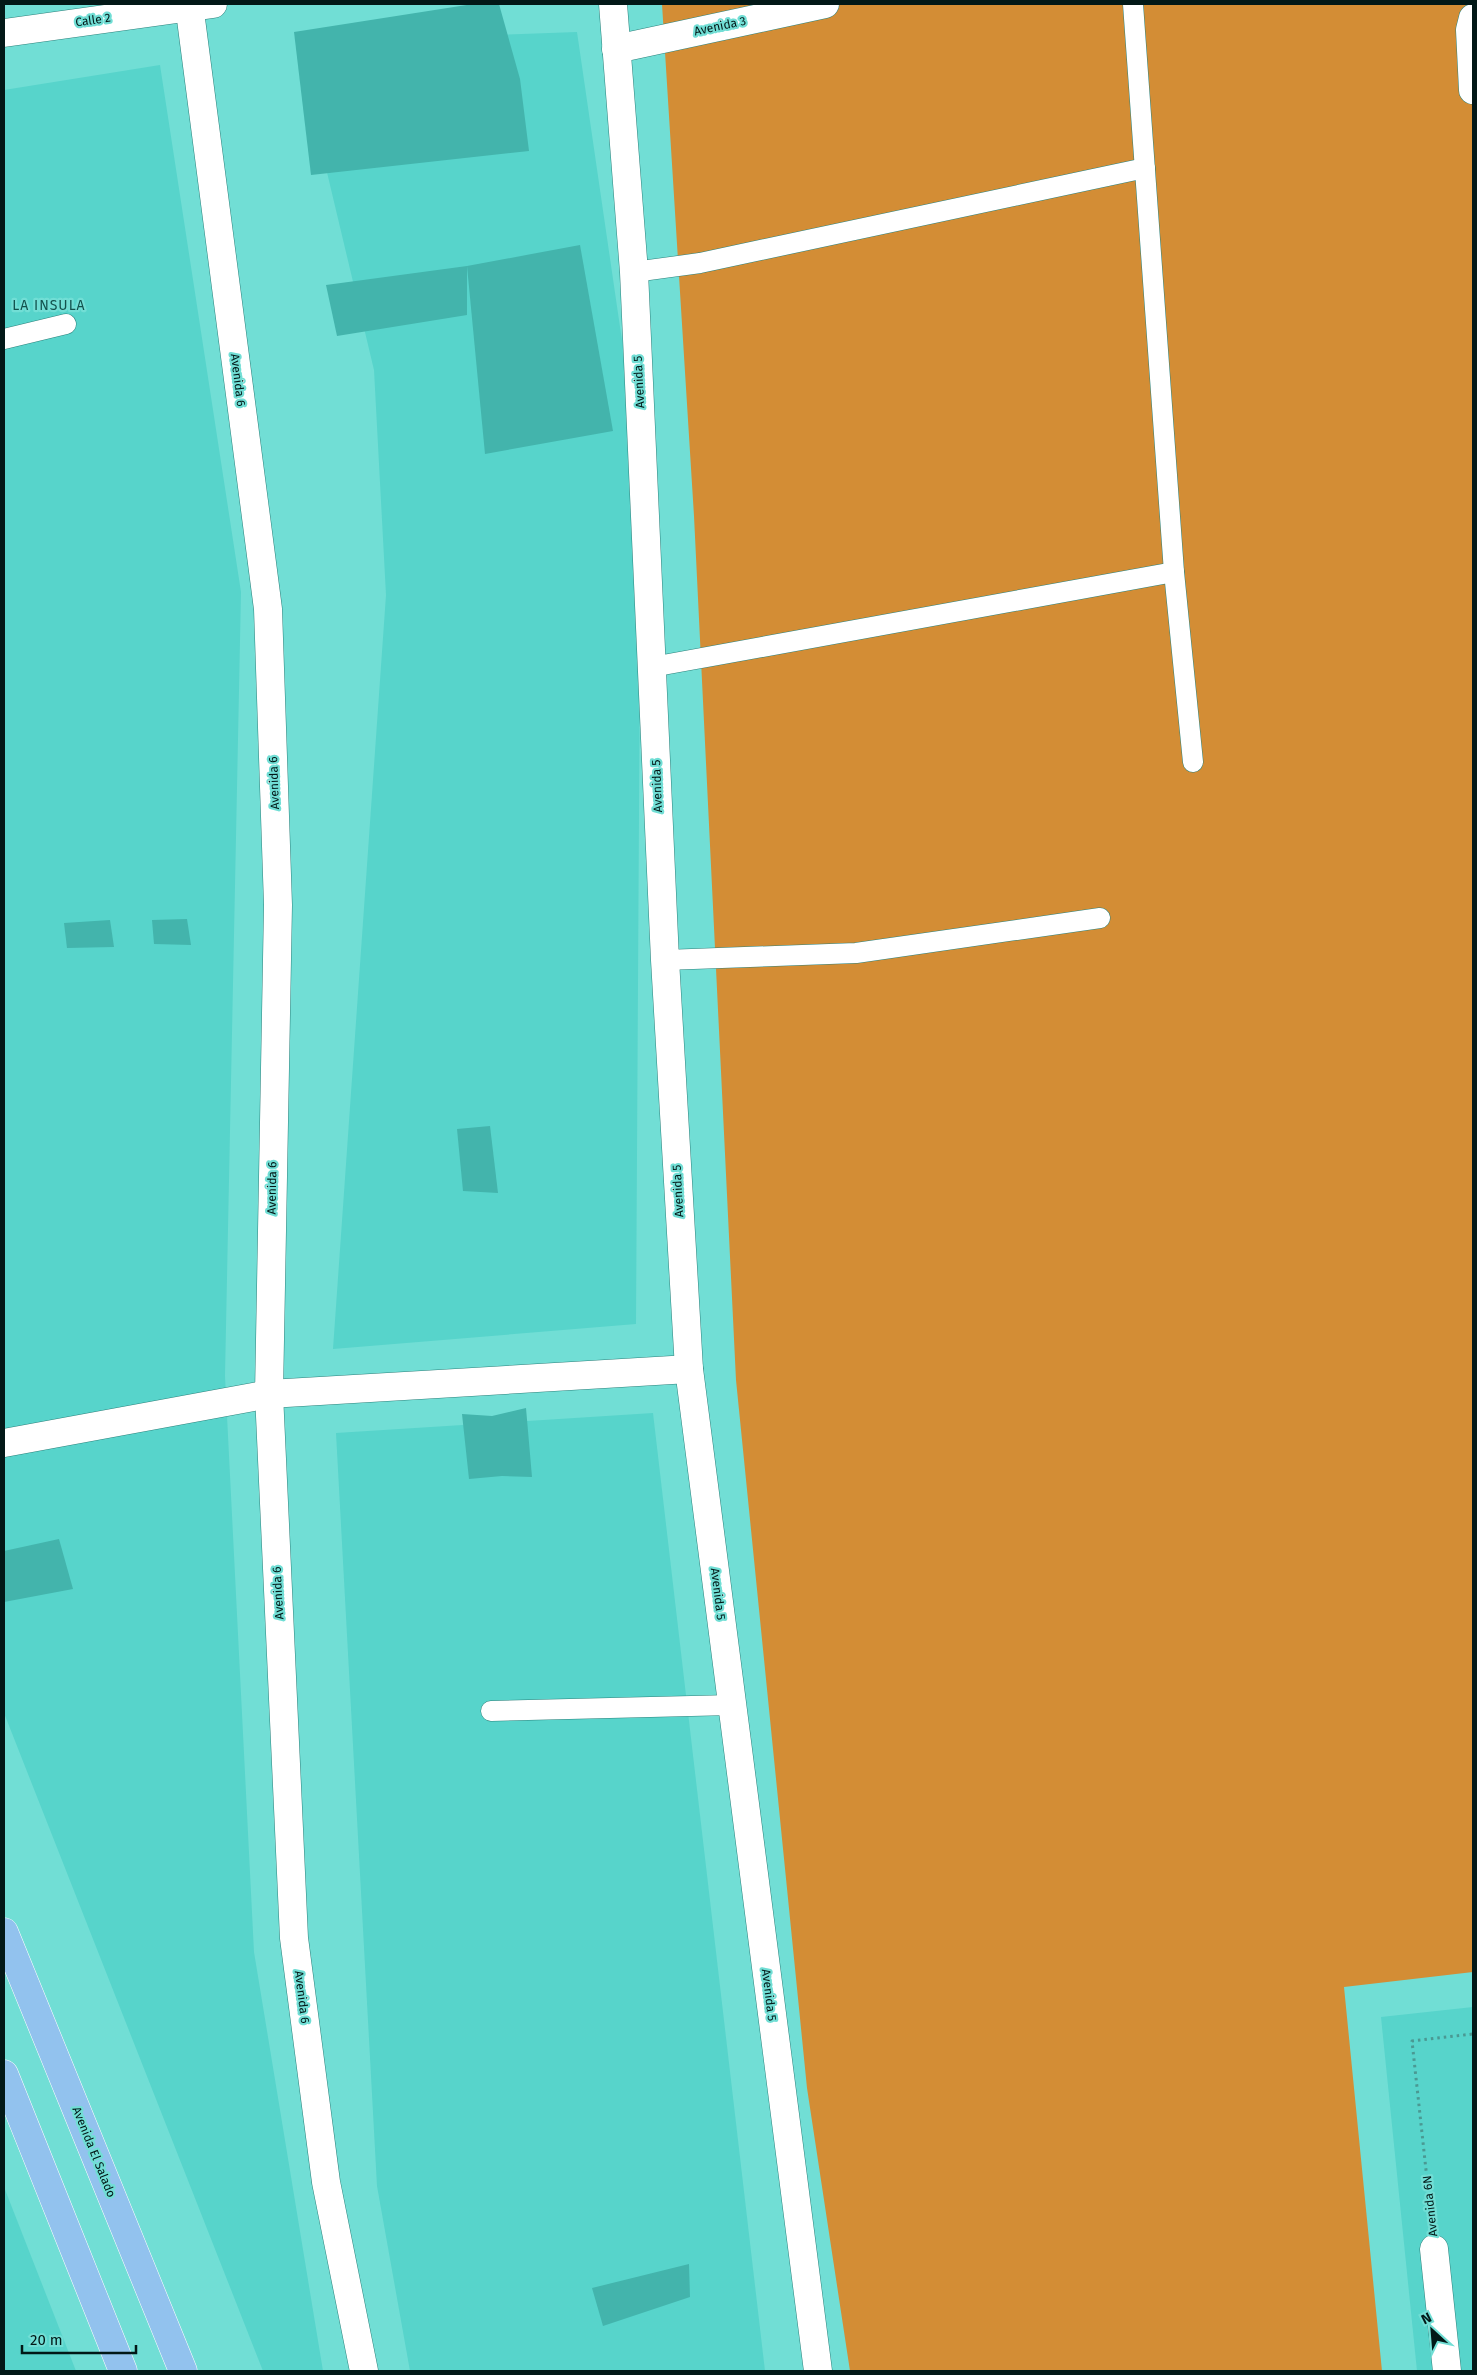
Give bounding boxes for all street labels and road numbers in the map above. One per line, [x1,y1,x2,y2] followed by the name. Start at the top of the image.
[74,11,112,29] street label: Calle 2
[693,14,747,38] street label: Avenida 3
[228,353,248,407] street label: Avenida 6
[631,355,647,409] street label: Avenida 5
[266,756,282,810] street label: Avenida 6
[649,759,665,813] street label: Avenida 5
[265,1161,279,1215] street label: Avenida 6
[670,1164,686,1218] street label: Avenida 5
[270,1566,286,1620] street label: Avenida 6
[708,1567,728,1621] street label: Avenida 5
[759,1968,779,2022] street label: Avenida 5
[292,1970,312,2024] street label: Avenida 6
[69,2105,119,2199] street label: Avenida El Salado
[1420,2175,1440,2237] street label: Avenida 6N

